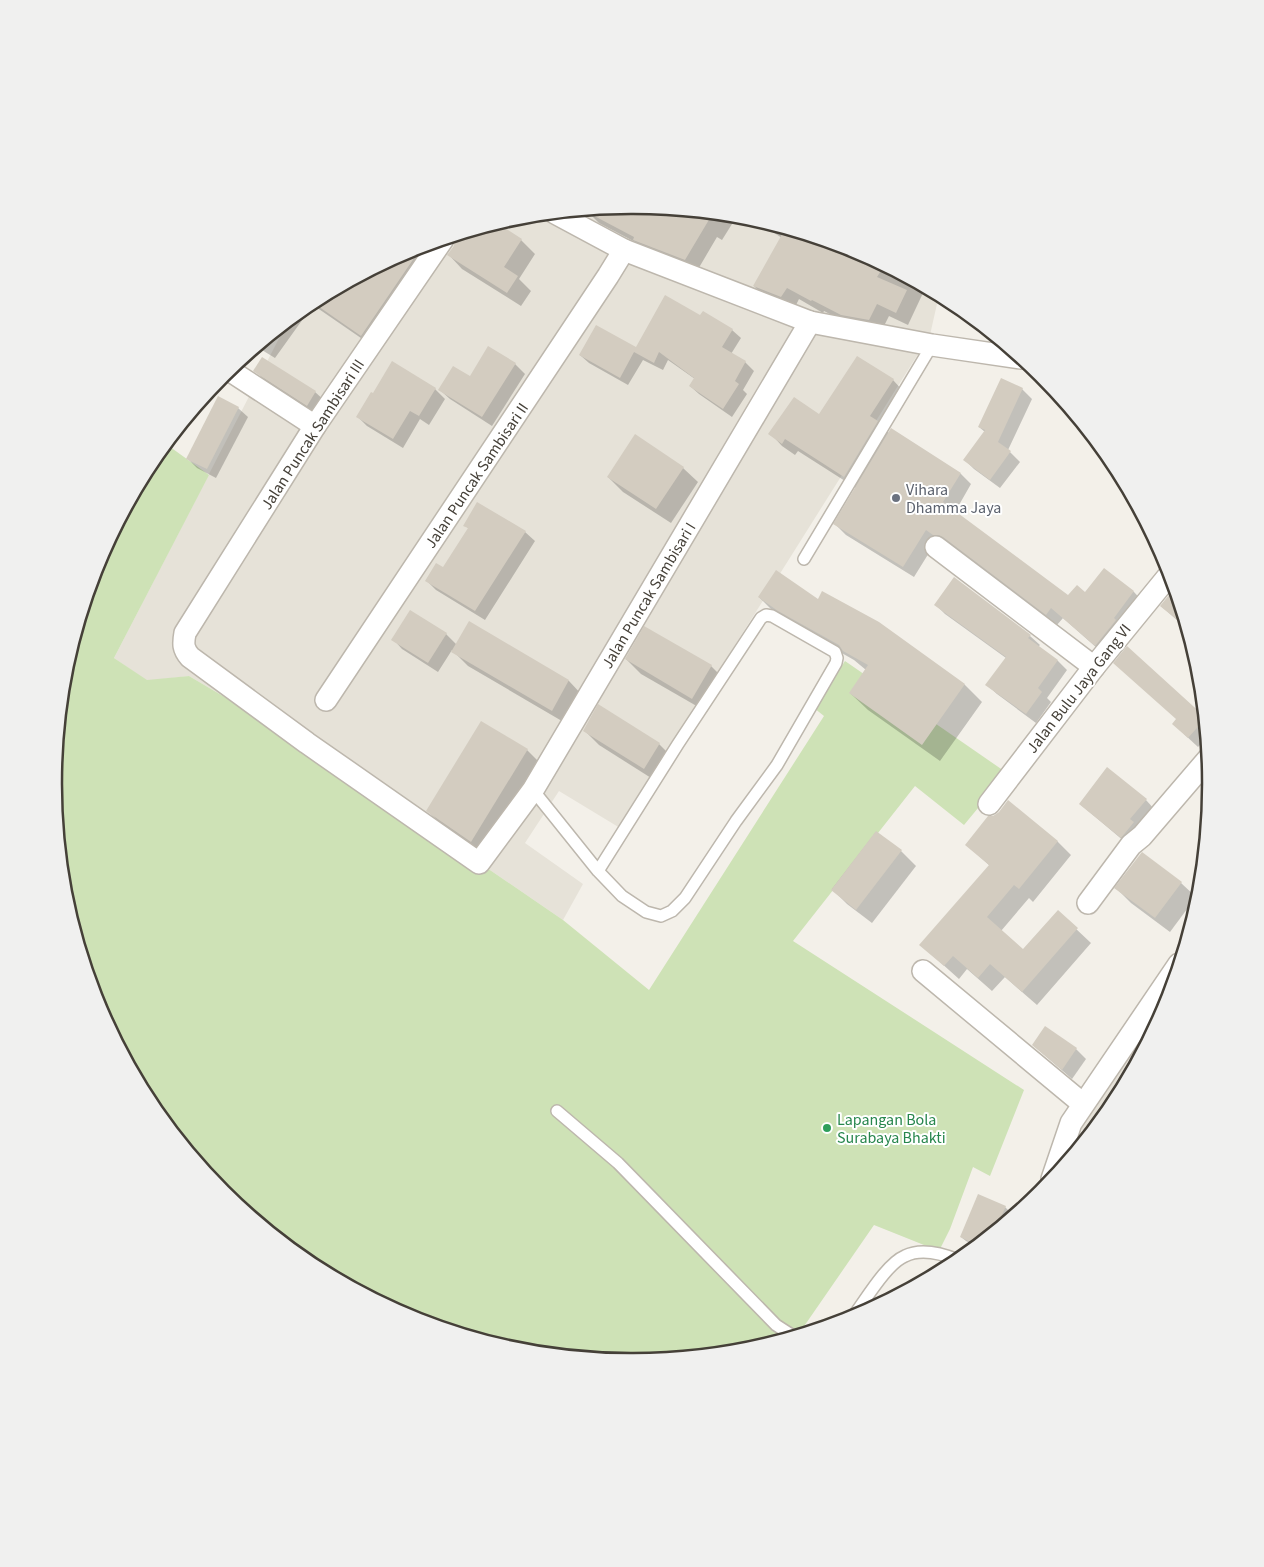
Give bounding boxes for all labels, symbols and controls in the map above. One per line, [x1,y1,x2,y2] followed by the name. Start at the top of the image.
[256,355,370,514] street label: Jalan Puncak Sambisari III
[420,398,534,553] street label: Jalan Puncak Sambisari II
[906,479,1001,519] place label: Vihara Dhamma Jaya
[890,492,902,504] marker: Vihara Dhamma Jaya
[596,518,701,673] street label: Jalan Puncak Sambisari I
[1021,619,1136,758] street label: Jalan Bulu Jaya Gang VI
[837,1109,946,1149] place label: Lapangan Bola Surabaya Bhakti
[821,1122,833,1134] marker: Lapangan Bola Surabaya Bhakti

